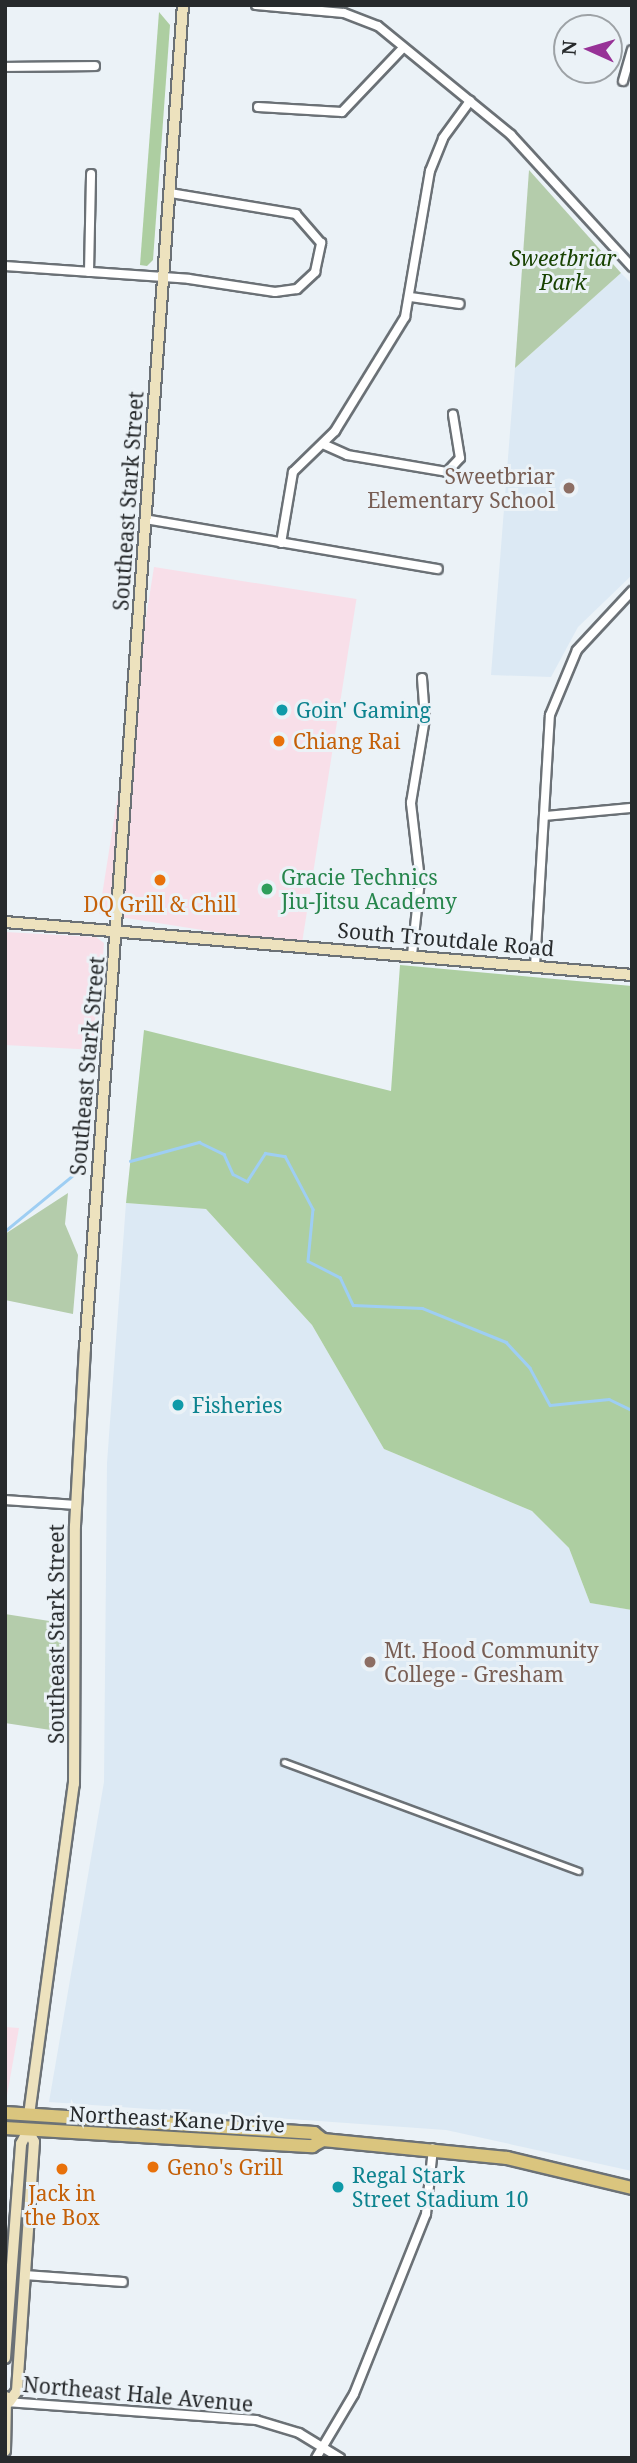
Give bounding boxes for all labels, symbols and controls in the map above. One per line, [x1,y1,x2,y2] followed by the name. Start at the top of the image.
[553,14,623,84] north arrow
[556,39,583,56] text: N
[510,245,616,295] park label: Sweetbriar Park
[108,390,148,612] street label: Southeast Stark Street
[367,463,555,513] place label: Sweetbriar Elementary School
[561,480,577,496] marker: Sweetbriar Elementary School
[296,697,431,723] place label: Goin' Gaming
[274,702,290,718] marker: Goin' Gaming
[293,728,400,754] place label: Chiang Rai
[271,733,287,749] marker: Chiang Rai
[281,864,457,914] place label: Gracie Technics Jiu-Jitsu Academy
[152,872,168,888] marker: DQ Grill & Chill
[259,881,275,897] marker: Gracie Technics Jiu-Jitsu Academy
[83,891,237,917] place label: DQ Grill & Chill
[337,917,555,961] street label: South Troutdale Road
[65,955,109,1177] street label: Southeast Stark Street
[192,1392,282,1418] place label: Fisheries
[170,1397,186,1413] marker: Fisheries
[43,1524,69,1744] street label: Southeast Stark Street
[384,1637,599,1687] place label: Mt. Hood Community College - Gresham
[362,1654,378,1670] marker: Mt. Hood Community College - Gresham
[68,2101,286,2137] street label: Northeast Kane Drive
[167,2154,283,2180] place label: Geno's Grill
[145,2159,161,2175] marker: Geno's Grill
[54,2161,70,2177] marker: Jack in the Box
[352,2162,528,2212] place label: Regal Stark Street Stadium 10
[330,2179,346,2195] marker: Regal Stark Street Stadium 10
[24,2180,100,2230] place label: Jack in the Box
[22,2371,254,2417] street label: Northeast Hale Avenue

